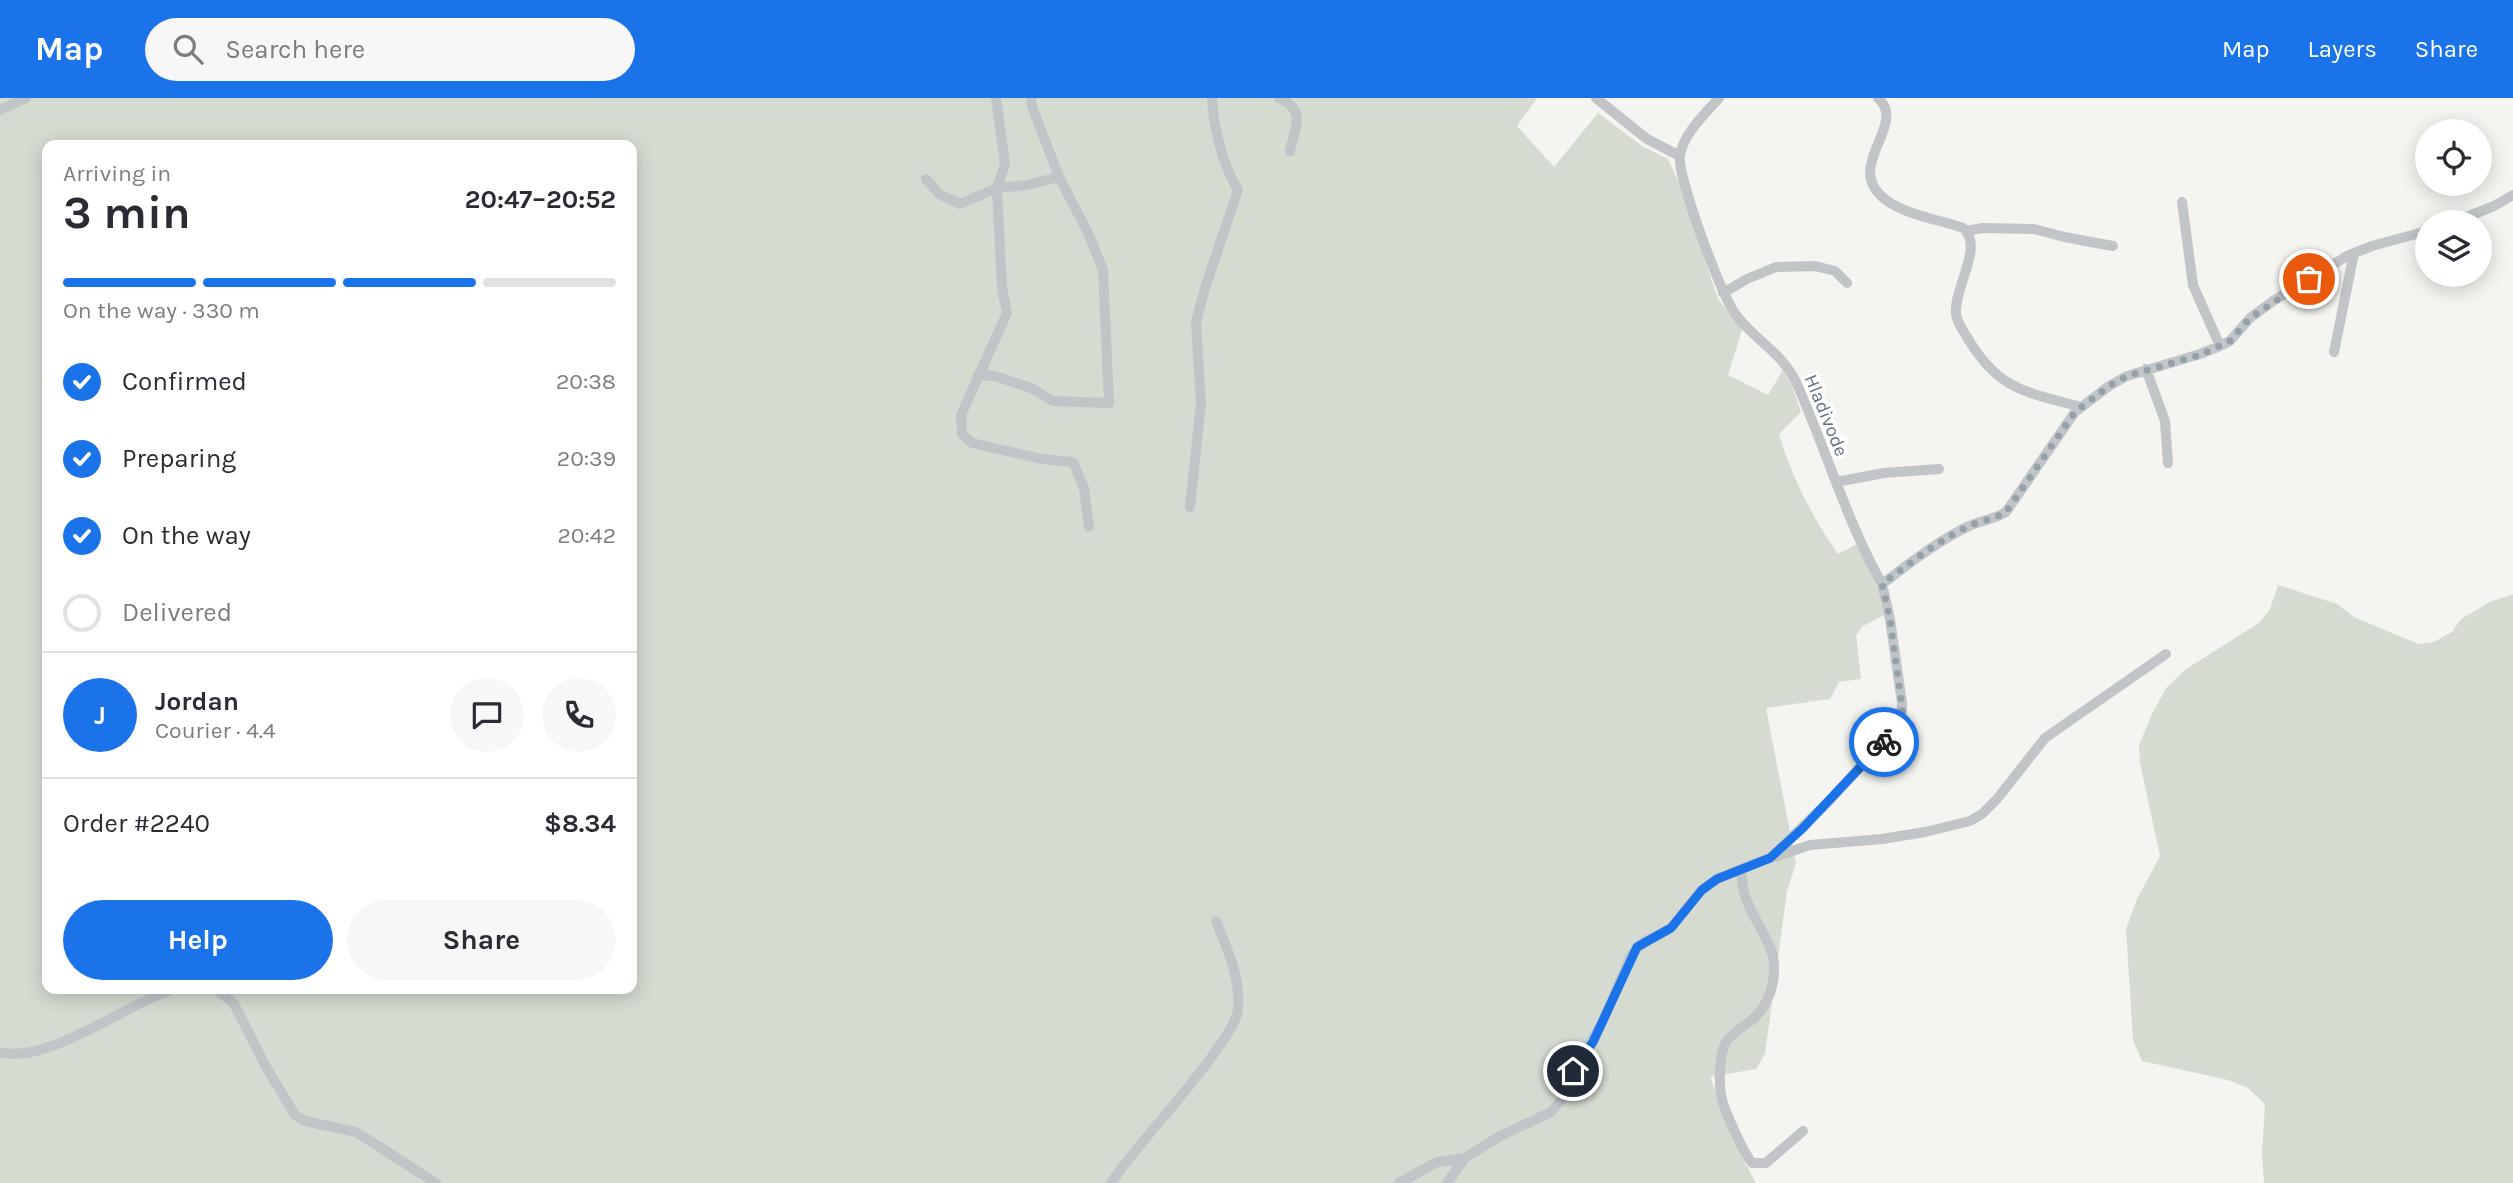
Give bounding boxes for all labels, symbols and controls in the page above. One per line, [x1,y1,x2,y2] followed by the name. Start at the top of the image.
[145,18,635,81] search box
[35,30,103,68] text: Map
[169,30,207,68] icon: search
[225,34,365,65] text: Search here
[2222,35,2270,63] text: Map
[2308,35,2377,63] text: Layers
[2415,35,2478,63] text: Share
[2415,119,2492,287] map controls
[2415,119,2492,196] button: locate
[63,160,171,187] text: Arriving in
[465,184,616,215] text: 20:47–20:52
[63,186,191,240] text: 3 min
[2415,210,2492,287] button: layers
[2279,249,2339,309] pin
[2290,260,2328,298] icon: bag
[63,297,260,324] text: On the way · 330 m
[63,363,101,401] icon: check
[122,366,247,397] text: Confirmed
[556,368,616,395] text: 20:38
[1800,371,1852,460] street label: Hladivode
[63,440,101,478] icon: check
[122,443,236,474] text: Preparing
[557,445,616,472] text: 20:39
[63,517,101,555] icon: check
[122,520,251,551] text: On the way
[558,522,616,549] text: 20:42
[122,597,232,628] text: Delivered
[450,678,524,752] button: chat
[542,678,616,752] button: phone
[155,686,239,717] text: Jordan
[94,700,106,731] text: J
[1849,707,1919,777] courier
[155,717,276,744] text: Courier · 4.4
[1865,723,1903,761] icon: bike
[63,808,210,839] text: Order #2240
[544,808,616,839] text: $8.34
[63,900,333,980] button: Help
[347,900,616,980] button: Share
[1543,1041,1603,1101] pin
[1554,1052,1592,1090] icon: home

